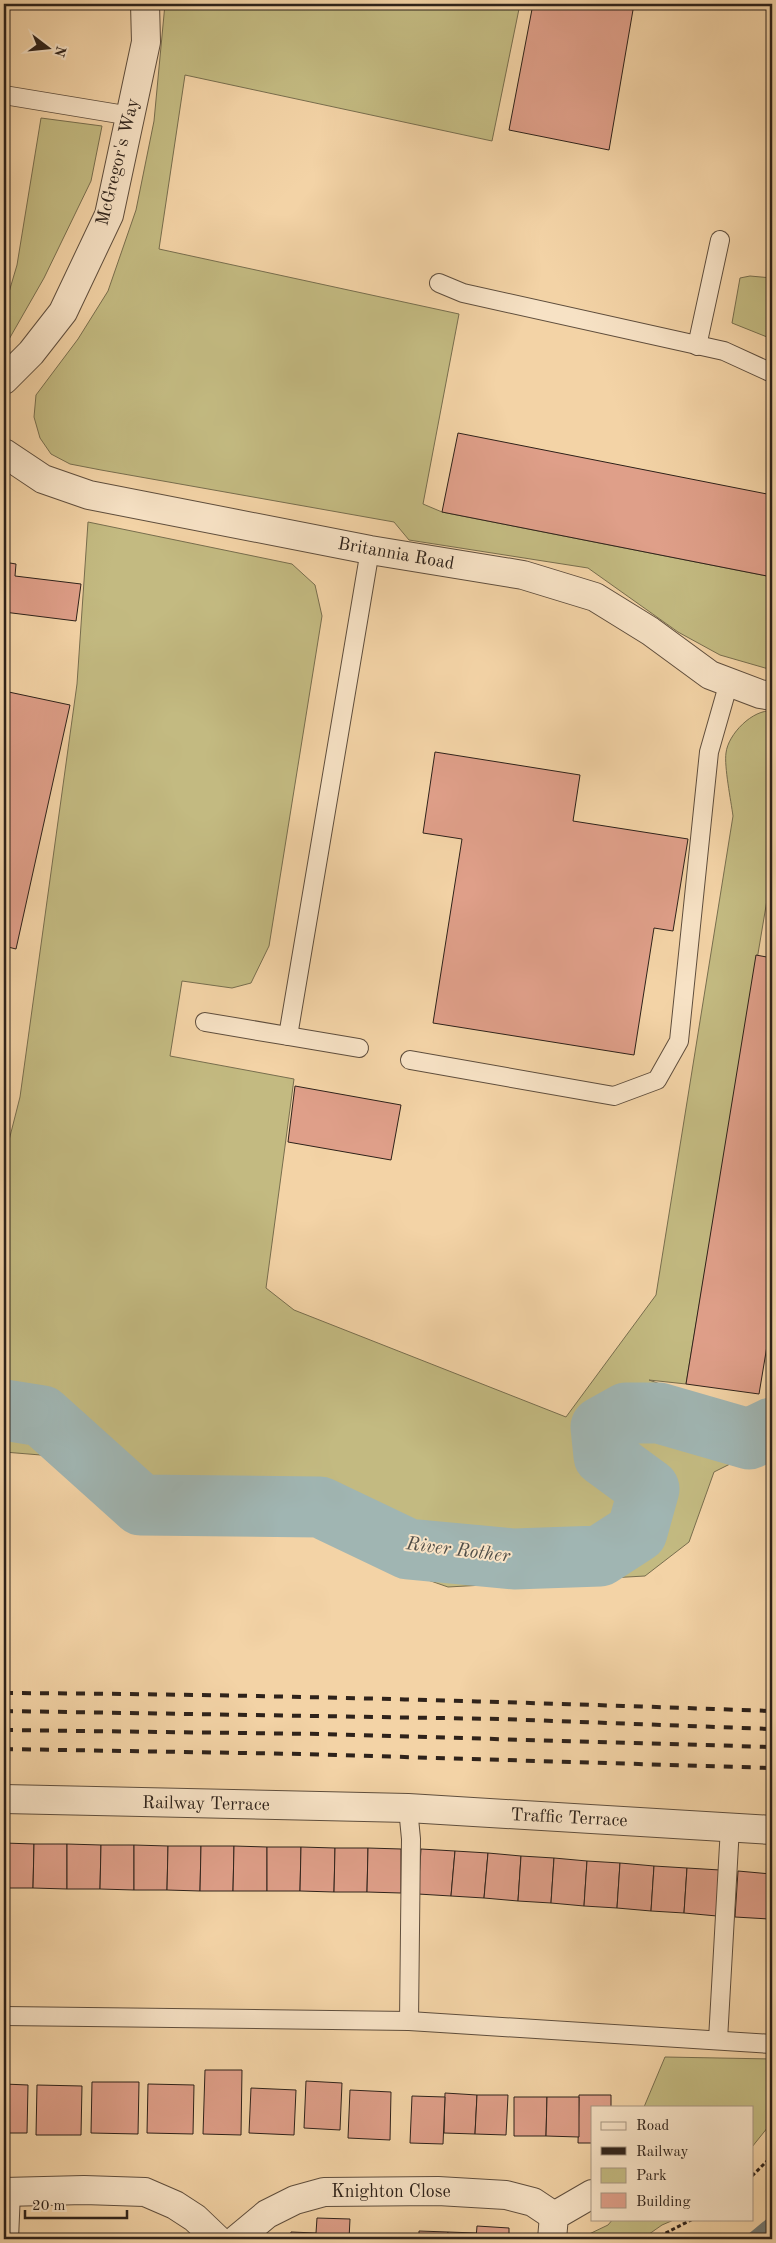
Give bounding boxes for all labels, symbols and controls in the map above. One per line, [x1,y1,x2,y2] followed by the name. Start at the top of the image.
[22,22,72,72] north arrow
[51,44,68,59] text: N
[93,96,143,228] street label: McGregor's Way
[336,535,456,573] street label: Britannia Road
[404,1535,512,1567] water label: River Rother
[142,1794,270,1814] street label: Railway Terrace
[510,1806,628,1830] street label: Traffic Terrace
[591,2106,754,2220] legend
[636,2119,670,2134] text: Road
[636,2145,689,2160] text: Railway
[636,2169,667,2184] text: Park
[331,2183,451,2201] street label: Knighton Close
[25,2188,128,2220] scale bar
[636,2195,691,2210] text: Building
[32,2199,66,2214] text: 20 m

